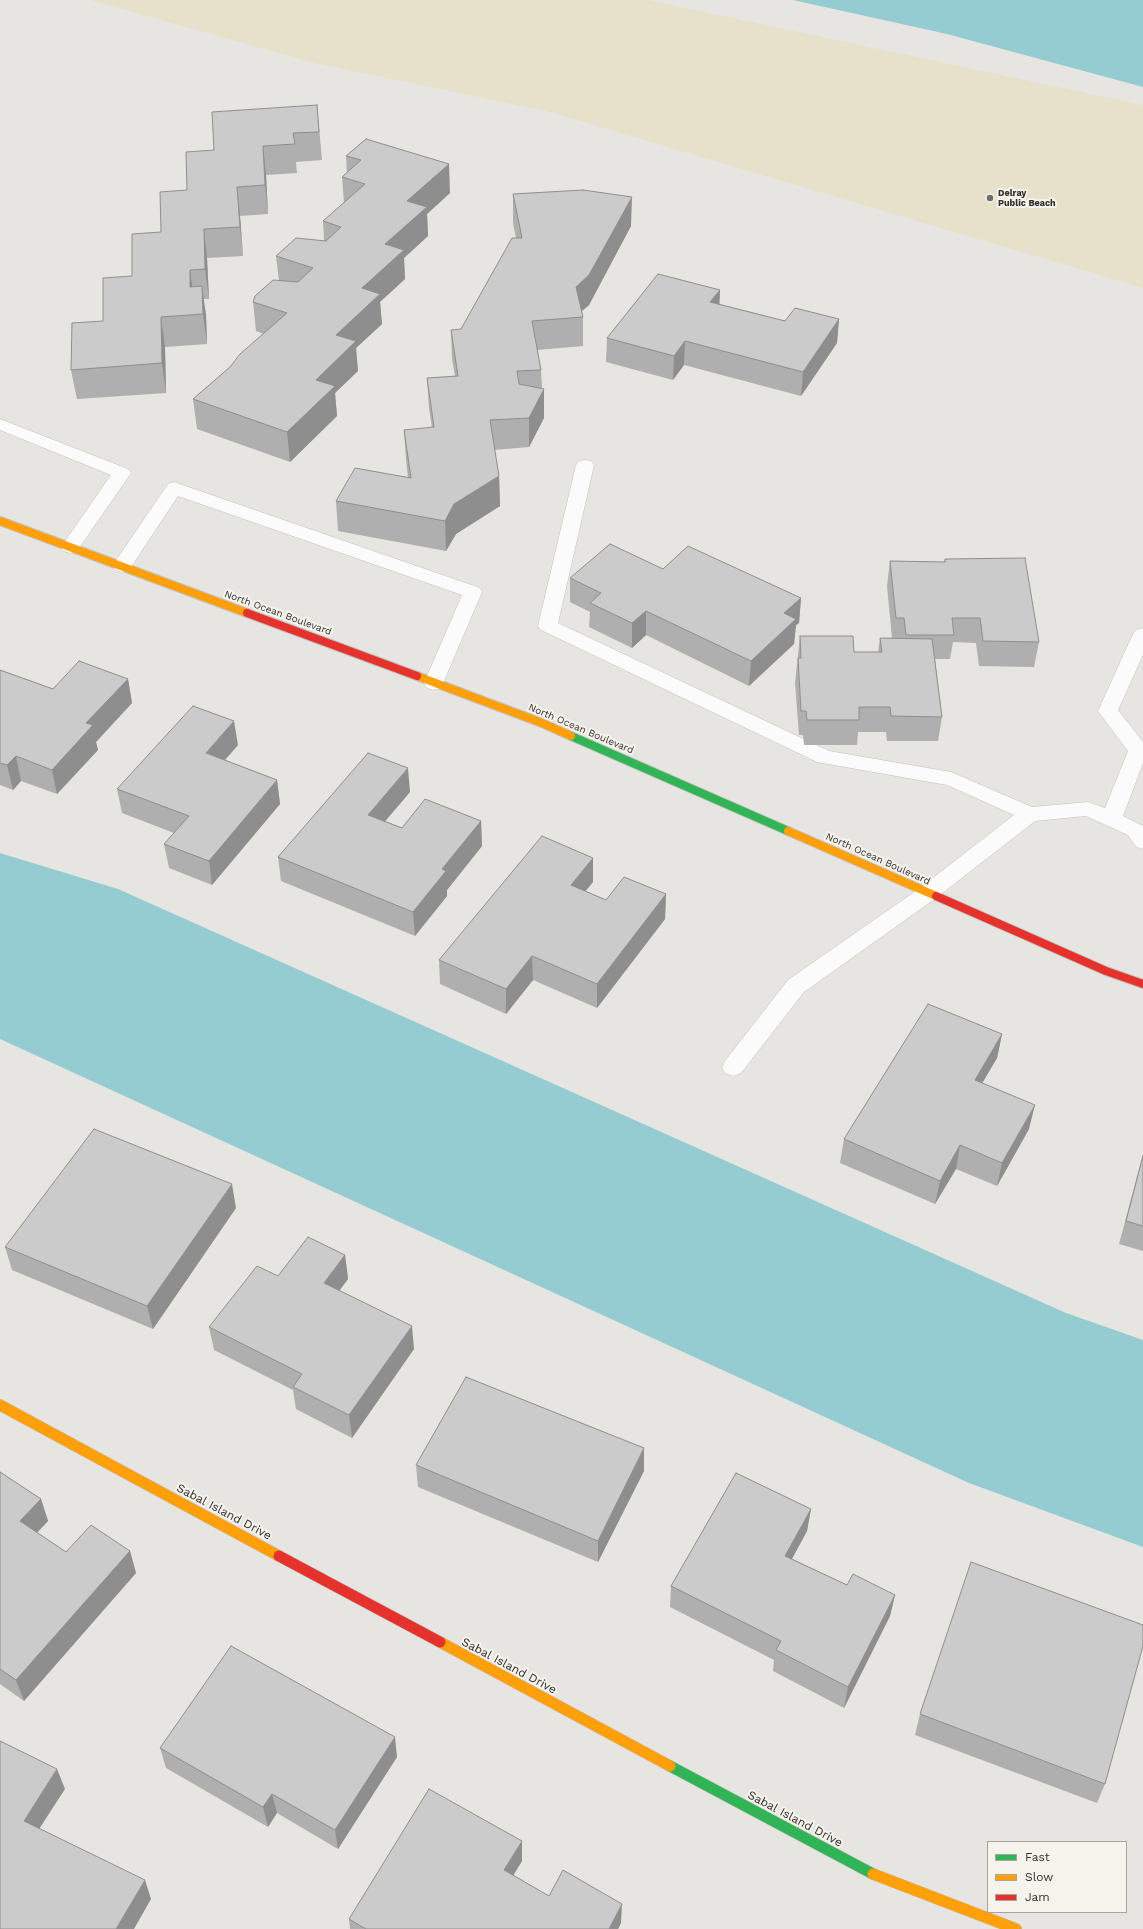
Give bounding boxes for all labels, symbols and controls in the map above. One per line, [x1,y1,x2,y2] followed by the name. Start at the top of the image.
[998,188,1056,209] place label: Delray Public Beach
[985,193,995,203] marker: Delray Public Beach
[223,588,333,638] street label: North Ocean Boulevard
[527,701,635,757] street label: North Ocean Boulevard
[824,830,932,888] street label: North Ocean Boulevard
[174,1481,274,1543] street label: Sabal Island Drive
[459,1635,559,1697] street label: Sabal Island Drive
[745,1788,845,1850] street label: Sabal Island Drive
[987,1841,1127,1913] legend
[1025,1850,1050,1864] text: Fast
[1025,1870,1053,1884] text: Slow
[1025,1890,1050,1904] text: Jam

